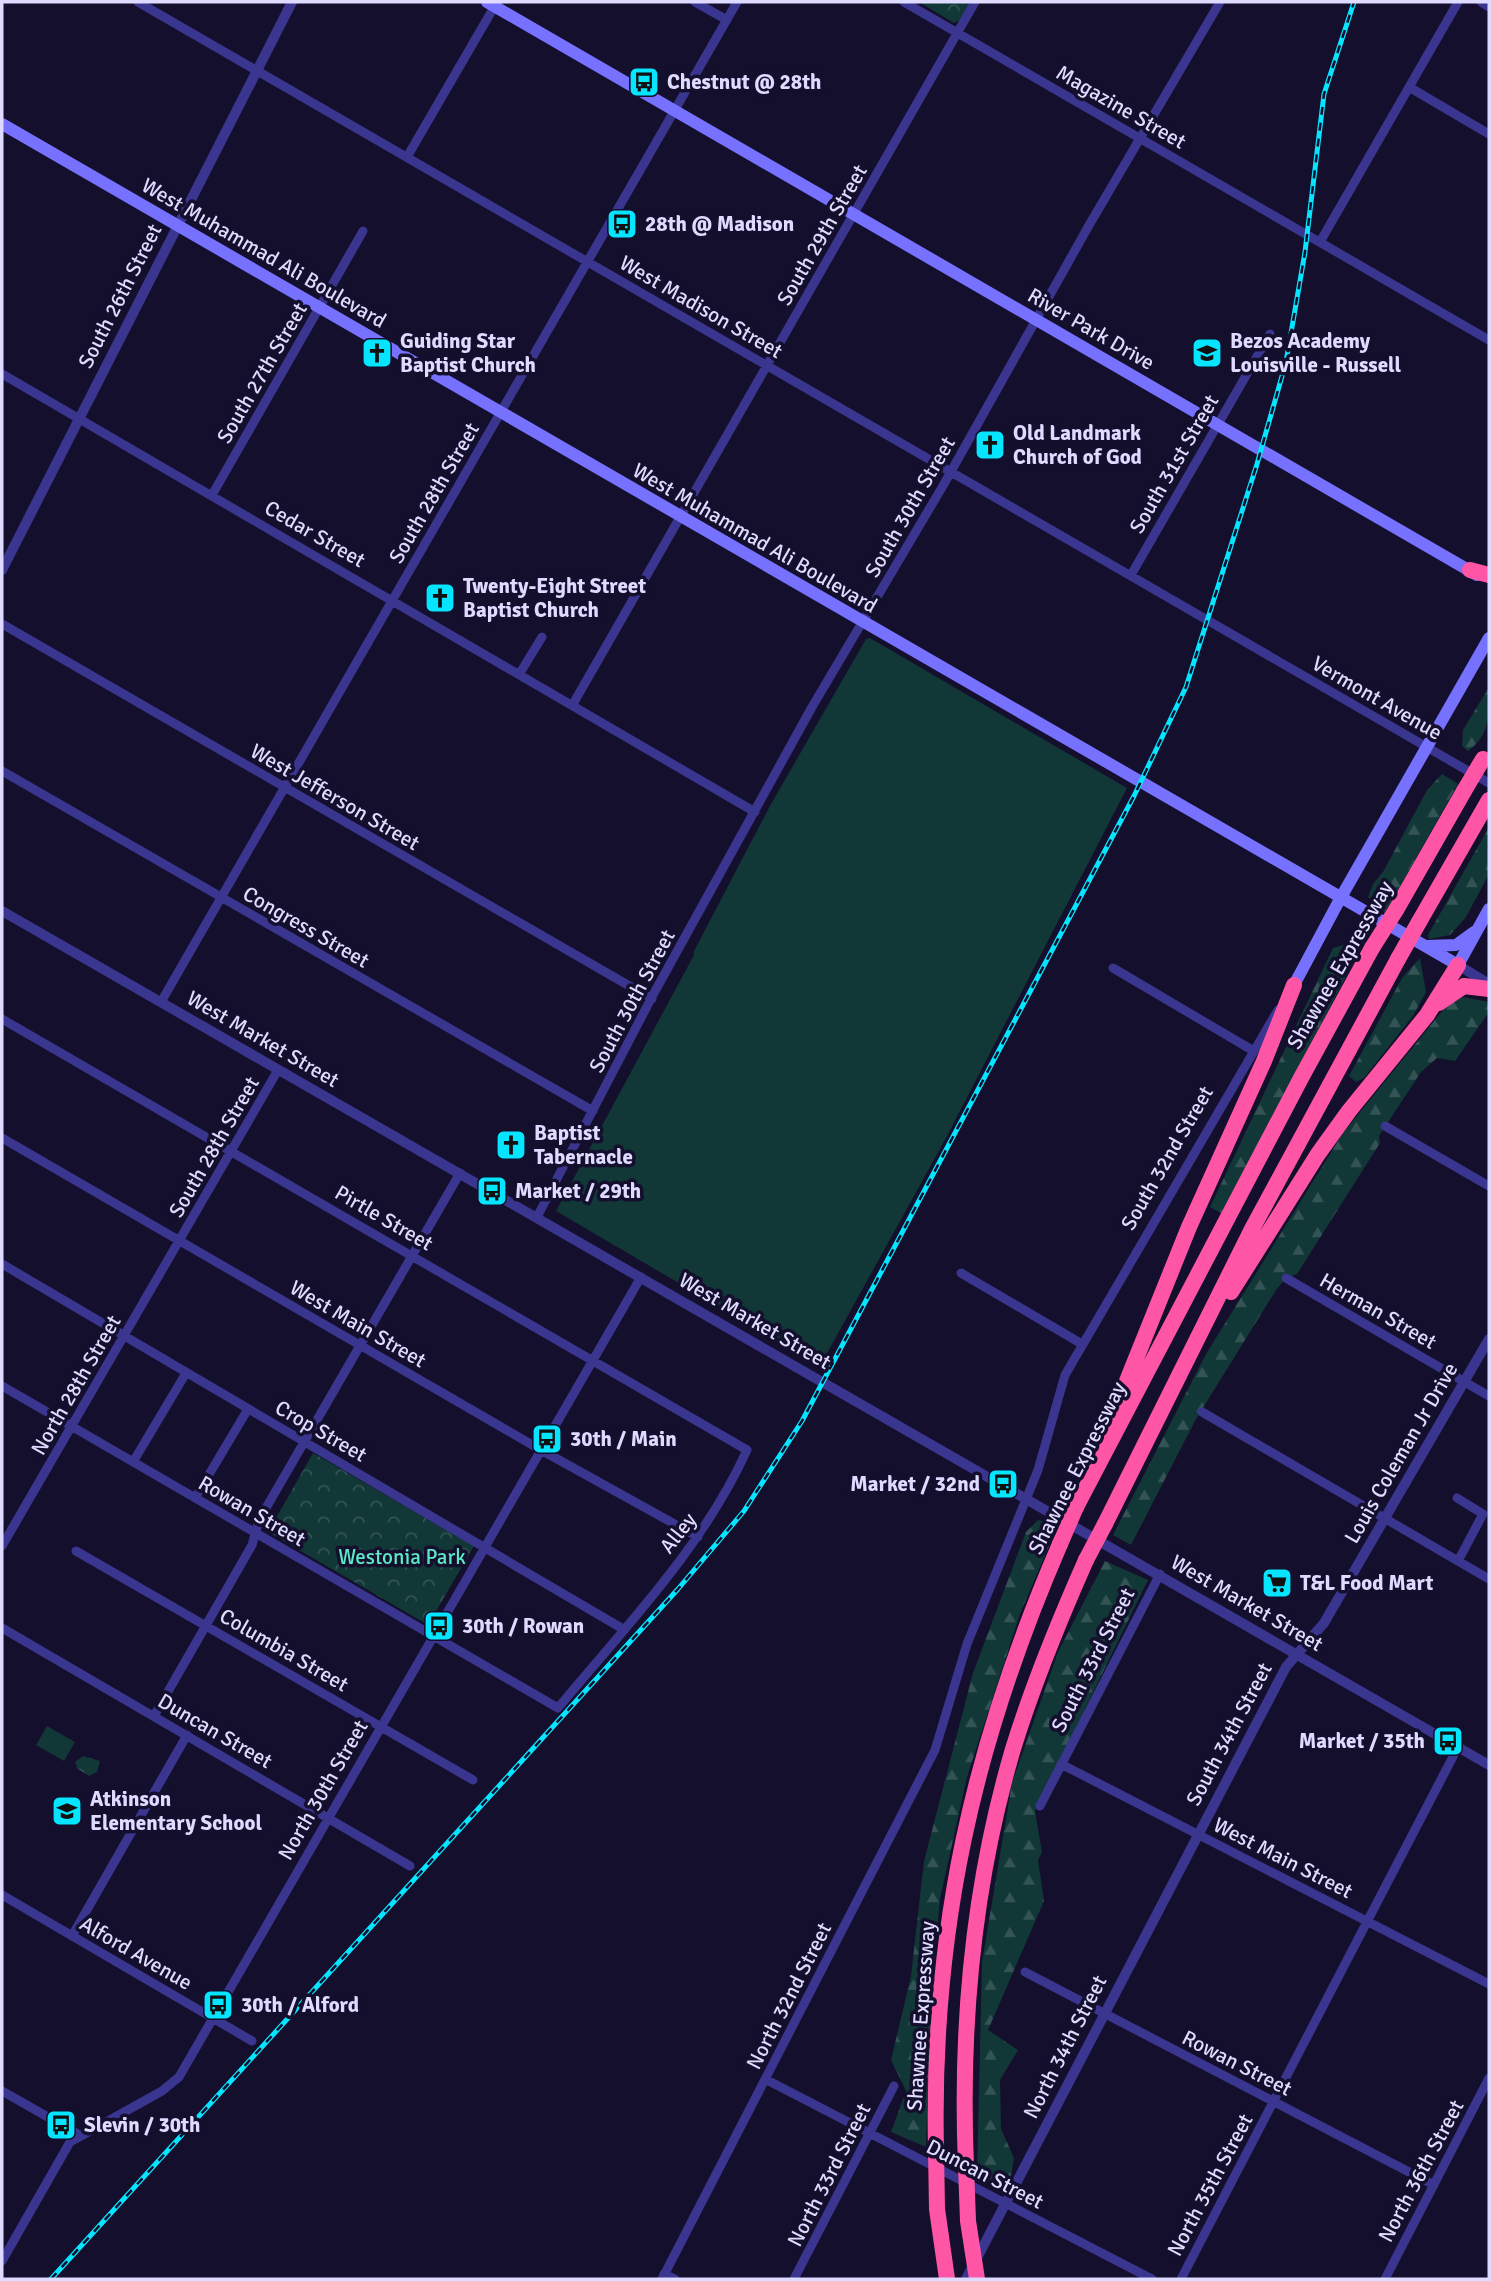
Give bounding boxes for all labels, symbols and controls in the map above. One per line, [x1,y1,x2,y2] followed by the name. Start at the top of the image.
[1051,59,1191,155] street label: Magazine Street
[627,65,661,99] bus stop icon: Chestnut @ 28th
[667,69,821,95] place label: Chestnut @ 28th
[771,160,873,310] street label: South 29th Street
[137,172,391,334] street label: West Muhammad Ali Boulevard
[605,207,639,241] bus stop icon: 28th @ Madison
[645,211,794,237] place label: 28th @ Madison
[72,220,168,372] street label: South 26th Street
[615,250,787,364] street label: West Madison Street
[1023,282,1159,376] street label: River Park Drive
[211,298,313,448] street label: South 27th Street
[400,328,536,378] place label: Guiding Star Baptist Church
[1230,328,1401,378] place label: Bezos Academy Louisville - Russell
[360,336,394,370] church icon: Guiding Star Baptist Church
[1190,336,1224,370] school or university icon: Bezos Academy Louisville - Russell
[1124,390,1224,538] street label: South 31st Street
[383,418,485,568] street label: South 28th Street
[1013,420,1142,470] place label: Old Landmark Church of God
[973,428,1007,462] church icon: Old Landmark Church of God
[859,432,961,582] street label: South 30th Street
[628,457,882,619] street label: West Muhammad Ali Boulevard
[260,495,370,573] street label: Cedar Street
[463,573,646,623] place label: Twenty-Eight Street Baptist Church
[423,581,457,615] church icon: Twenty-Eight Street Baptist Church
[1307,650,1447,746] street label: Vermont Avenue
[246,738,424,856] street label: West Jefferson Street
[1281,876,1399,1054] street label: Shawnee Expressway
[238,880,374,974] street label: Congress Street
[583,925,681,1077] street label: South 30th Street
[182,985,344,1093] street label: West Market Street
[163,1072,265,1222] street label: South 28th Street
[1115,1081,1219,1235] street label: South 32nd Street
[534,1120,633,1170] place label: Baptist Tabernacle
[494,1128,528,1162] church icon: Baptist Tabernacle
[475,1174,509,1208] bus stop icon: Market / 29th
[515,1178,641,1204] place label: Market / 29th
[330,1180,438,1256] street label: Pirtle Street
[674,1267,836,1375] street label: West Market Street
[1315,1267,1441,1355] street label: Herman Street
[285,1275,431,1373] street label: West Main Street
[25,1310,127,1460] street label: North 28th Street
[1339,1358,1463,1548] street label: Louis Coleman Jr Drive
[1022,1377,1132,1558] street label: Shawnee Expressway
[271,1394,371,1468] street label: Crop Street
[530,1422,564,1456] bus stop icon: 30th / Main
[570,1426,677,1452] place label: 30th / Main
[986,1467,1020,1501] bus stop icon: Market / 32nd
[194,1470,310,1552] street label: Rowan Street
[850,1471,980,1497] place label: Market / 32nd
[654,1507,702,1559] street label: Alley
[338,1544,466,1570] park label: Westonia Park
[1166,1549,1328,1657] street label: West Market Street
[1260,1566,1294,1600] supermarket icon: T&L Food Mart
[1300,1570,1434,1596] place label: T&L Food Mart
[1046,1584,1140,1736] street label: South 33rd Street
[215,1603,353,1697] street label: Columbia Street
[422,1609,456,1643] bus stop icon: 30th / Rowan
[462,1613,584,1639] place label: 30th / Rowan
[1180,1658,1278,1810] street label: South 34th Street
[153,1688,277,1774] street label: Duncan Street
[272,1715,374,1865] street label: North 30th Street
[1431,1724,1465,1758] bus stop icon: Market / 35th
[1299,1728,1425,1754] place label: Market / 35th
[90,1786,262,1836] place label: Atkinson Elementary School
[50,1794,84,1828] school or university icon: Atkinson Elementary School
[1209,1812,1357,1904] street label: West Main Street
[75,1910,197,1996] street label: Alford Avenue
[741,1918,837,2074] street label: North 32nd Street
[901,1920,941,2112] street label: Shawnee Expressway
[1018,1971,1112,2123] street label: North 34th Street
[201,1988,235,2022] bus stop icon: 30th / Alford
[241,1992,359,2018] place label: 30th / Alford
[1178,2024,1296,2102] street label: Rowan Street
[1373,2095,1469,2247] street label: North 36th Street
[782,2099,876,2251] street label: North 33rd Street
[44,2108,78,2142] bus stop icon: Slevin / 30th
[1162,2109,1258,2261] street label: North 35th Street
[84,2112,200,2138] place label: Slevin / 30th
[922,2133,1048,2215] street label: Duncan Street

